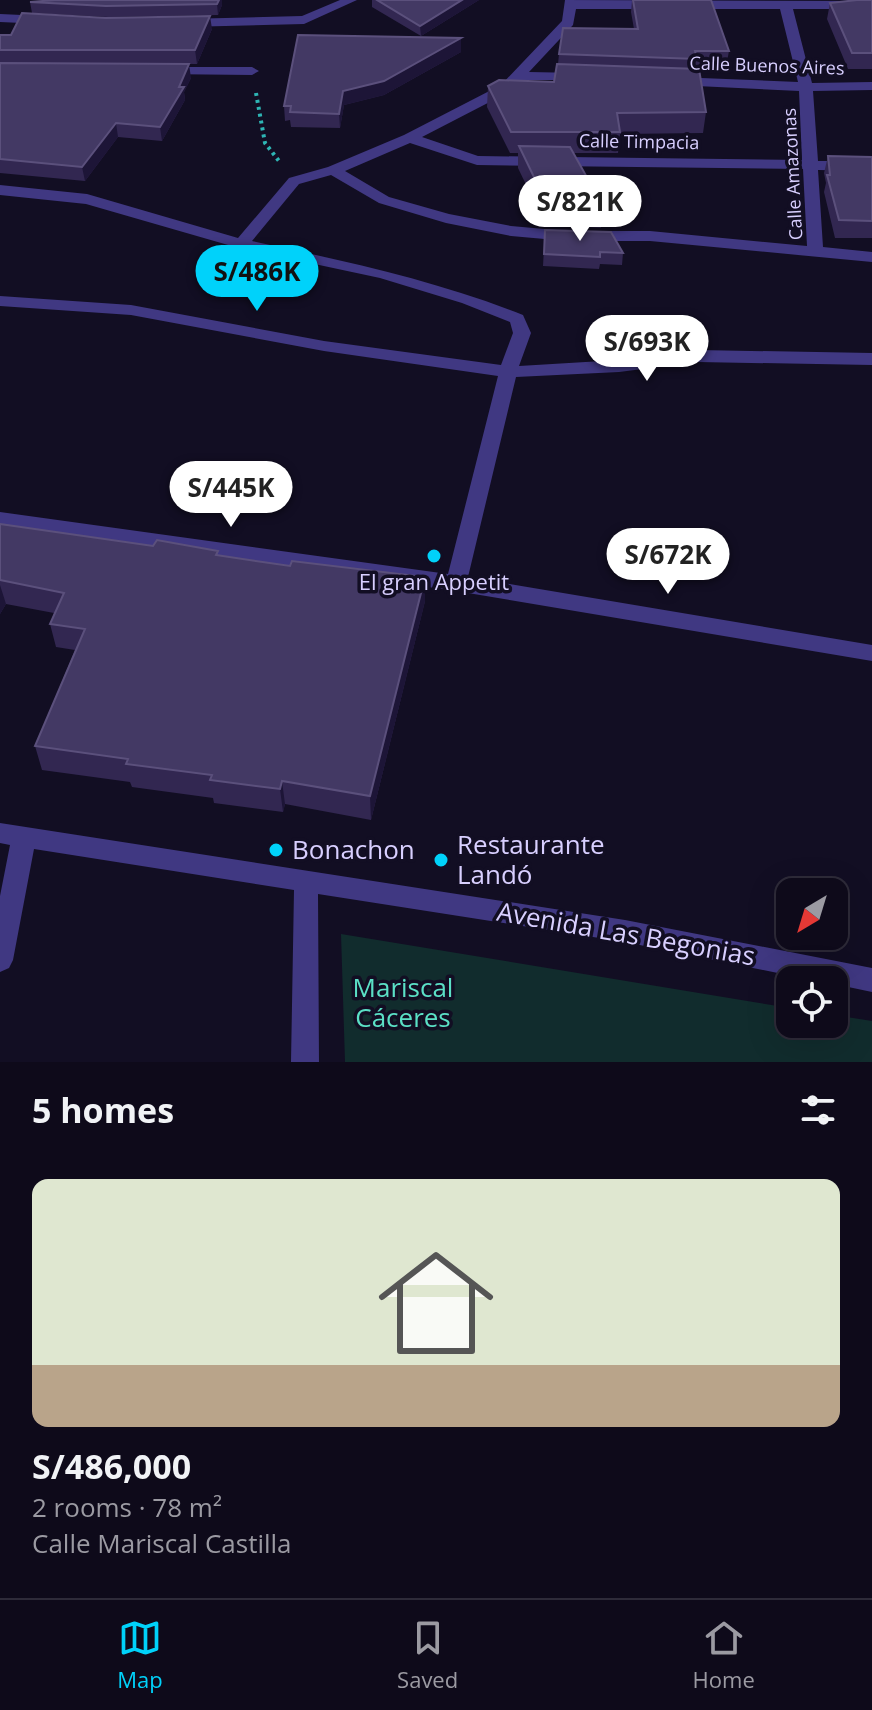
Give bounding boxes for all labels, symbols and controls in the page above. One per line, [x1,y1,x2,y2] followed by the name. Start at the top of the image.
[689,50,845,80] street label: Calle Buenos Aires
[777,107,807,241] street label: Calle Amazonas
[579,128,699,154] street label: Calle Timpacia
[515,175,645,243] pin: S/821K
[537,183,623,219] text: S/821K
[192,245,322,313] pin: S/486K
[214,253,300,289] text: S/486K
[582,315,712,383] pin: S/693K
[604,323,690,359] text: S/693K
[166,461,296,529] pin: S/445K
[188,469,274,505] text: S/445K
[603,528,733,596] pin: S/672K
[625,536,711,572] text: S/672K
[425,547,443,565] marker: El gran Appetit
[359,566,509,596] place label: El gran Appetit
[457,826,605,892] place label: Restaurante Landó
[292,831,415,867] place label: Bonachon
[267,841,285,859] marker: Bonachon
[432,851,450,869] marker: Restaurante Landó
[776,878,848,950] north arrow
[776,878,848,1038] map controls
[494,893,758,973] street label: Avenida Las Begonias
[776,966,848,1038] button: locate
[353,969,453,1035] park label: Mariscal Cáceres
[32,1087,174,1133] text: 5 homes
[796,1088,840,1132] icon: filters
[364,1231,508,1375] icon: home
[32,1443,191,1489] text: S/486,000
[32,1489,222,1525] text: 2 rooms · 78 m²
[32,1525,292,1561] text: Calle Mariscal Castilla
[117,1616,163,1694] tab: Map
[397,1616,458,1694] tab: Saved
[693,1616,755,1694] tab: Home

